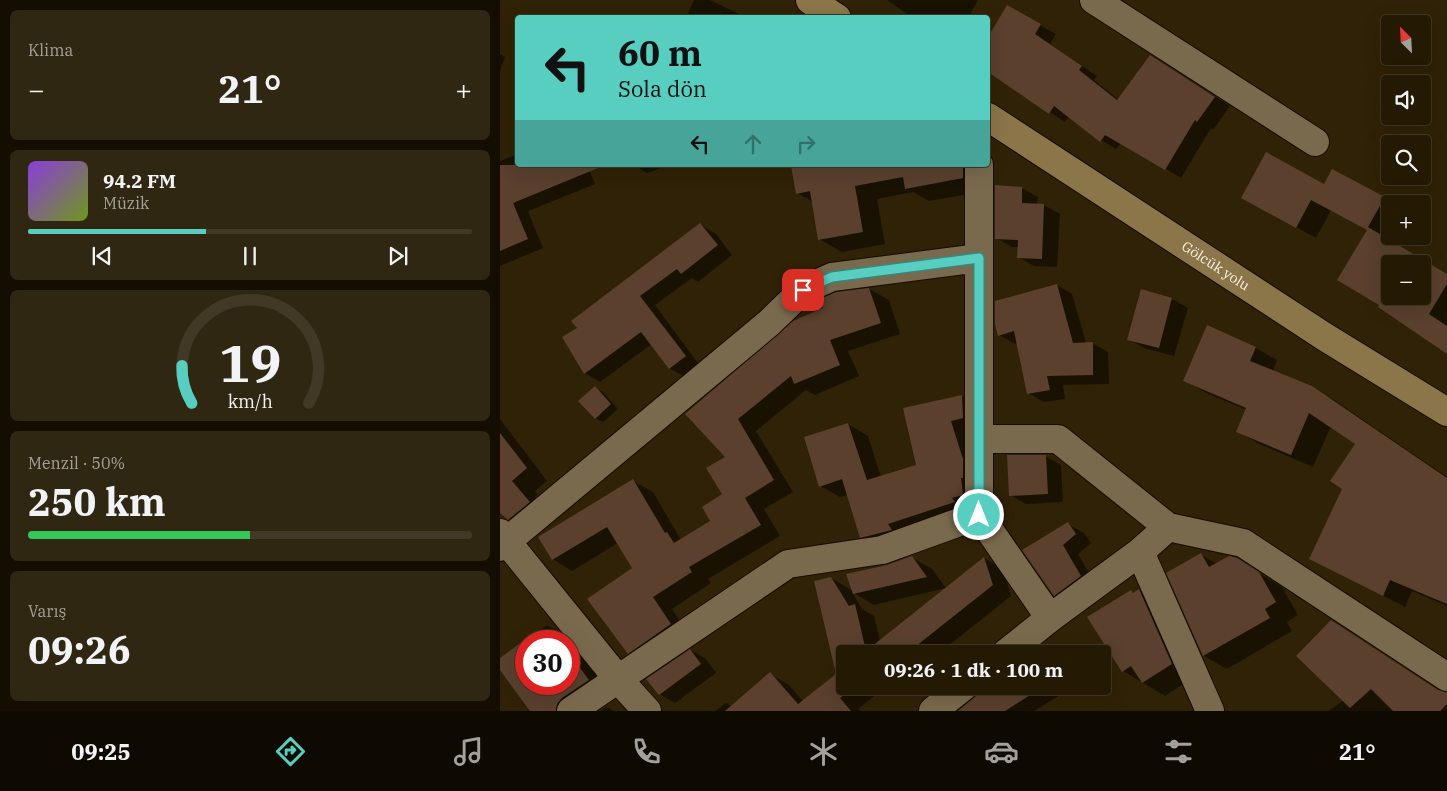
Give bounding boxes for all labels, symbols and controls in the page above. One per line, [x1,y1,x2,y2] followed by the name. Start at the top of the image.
[1381,15,1431,65] north arrow
[1381,15,1431,305] map controls
[618,30,702,76] text: 60 m
[535,35,600,100] icon: left
[28,40,73,60] text: Klima
[218,64,282,113] text: 21°
[28,71,45,108] text: −
[455,71,472,108] text: +
[618,74,707,103] text: Sola dön
[1381,75,1431,125] button: sound
[686,130,714,158] icon: left
[739,130,767,158] icon: ahead
[792,130,820,158] icon: right
[1381,135,1431,185] button: search
[103,169,176,193] text: 94.2 FM
[103,193,149,213] text: Müzik
[1381,195,1431,245] button: +
[1178,237,1253,295] street label: Gölcük yolu
[88,242,116,270] icon: previous
[236,242,264,270] icon: pause
[384,242,412,270] icon: next
[1381,255,1431,305] button: −
[782,269,824,311] pin
[789,276,817,304] icon: arrive
[219,329,281,396] text: 19
[227,390,273,413] text: km/h
[28,453,125,473] text: Menzil · 50%
[28,477,166,526] text: 250 km
[952,488,1004,540] position arrow
[28,601,66,621] text: Varış
[28,625,131,674] text: 09:26
[515,630,580,695] speed limit sign: 30
[884,658,1063,682] text: 09:26 · 1 dk · 100 m
[273,734,308,769] icon: directions
[451,734,486,769] icon: music
[629,734,664,769] icon: phone
[806,734,841,769] icon: climate
[984,734,1019,769] icon: car
[1161,734,1196,769] icon: filters
[71,737,131,766] text: 09:25
[1339,737,1376,766] text: 21°

